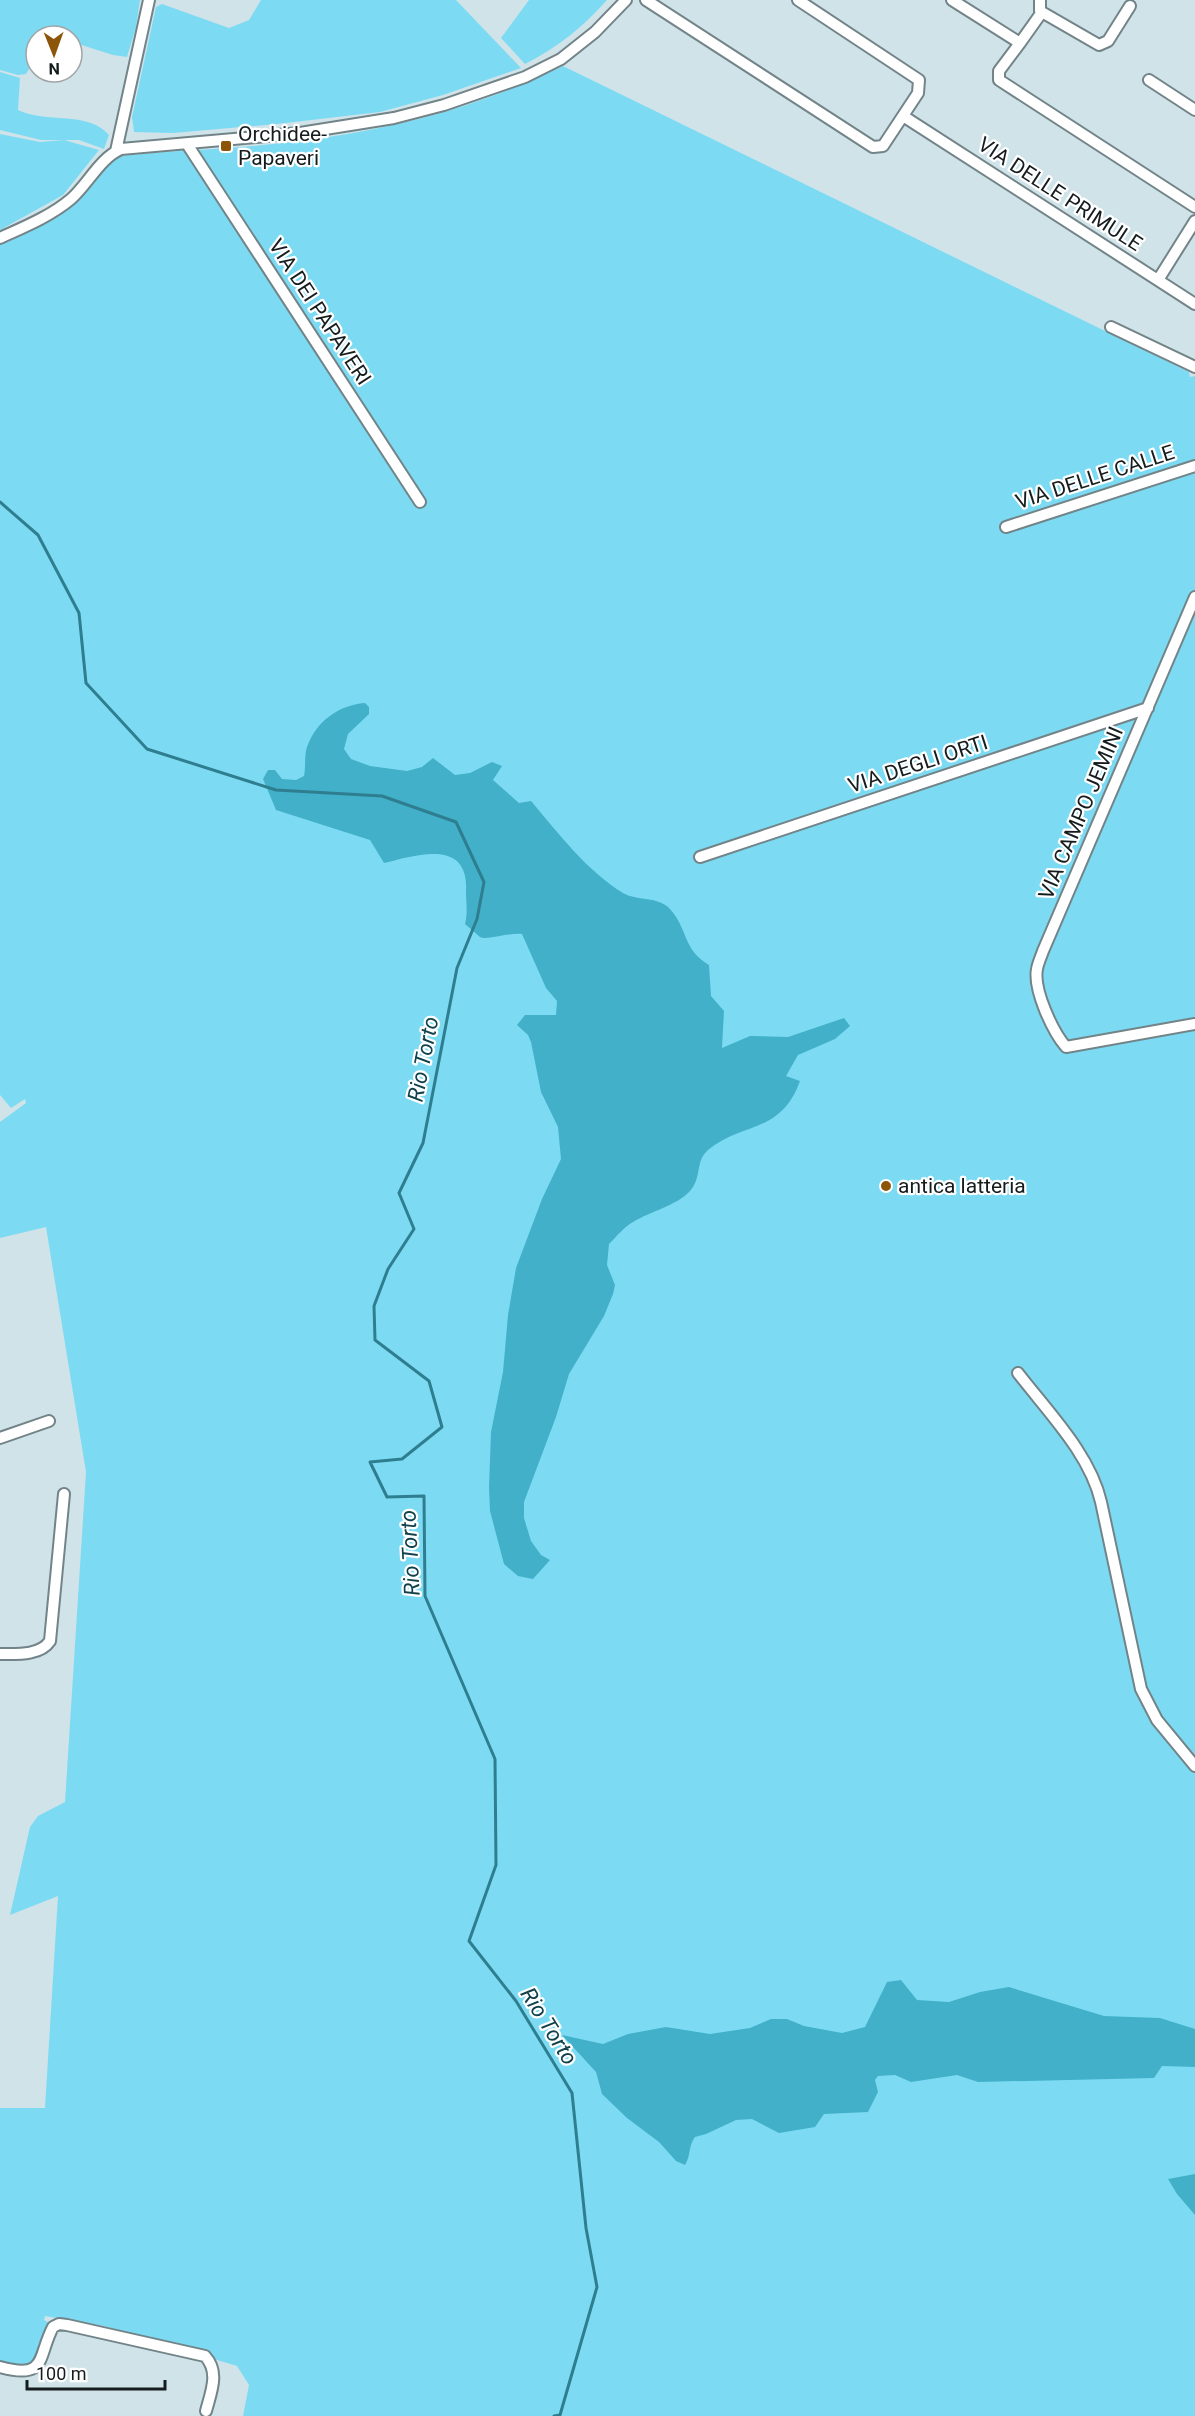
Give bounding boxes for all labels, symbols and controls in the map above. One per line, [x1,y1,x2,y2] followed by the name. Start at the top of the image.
[24,24,84,84] north arrow
[48,59,60,78] text: N
[238,122,327,170] place label: Orchidee- Papaveri
[973,132,1147,256] street label: VIA DELLE PRIMULE
[219,139,233,153] marker: Orchidee- Papaveri
[264,235,376,389] street label: VIA DEI PAPAVERI
[1013,440,1178,514] street label: VIA DELLE CALLE
[1034,723,1128,903] street label: VIA CAMPO JEMINI
[845,730,991,798] street label: VIA DEGLI ORTI
[403,1014,443,1104] water label: Rio Torto
[898,1174,1026,1198] place label: antica latteria
[879,1179,893,1193] marker: antica latteria
[395,1509,425,1597] water label: Rio Torto
[516,1983,582,2069] water label: Rio Torto
[27,2353,165,2391] scale bar
[36,2363,87,2384] text: 100 m

